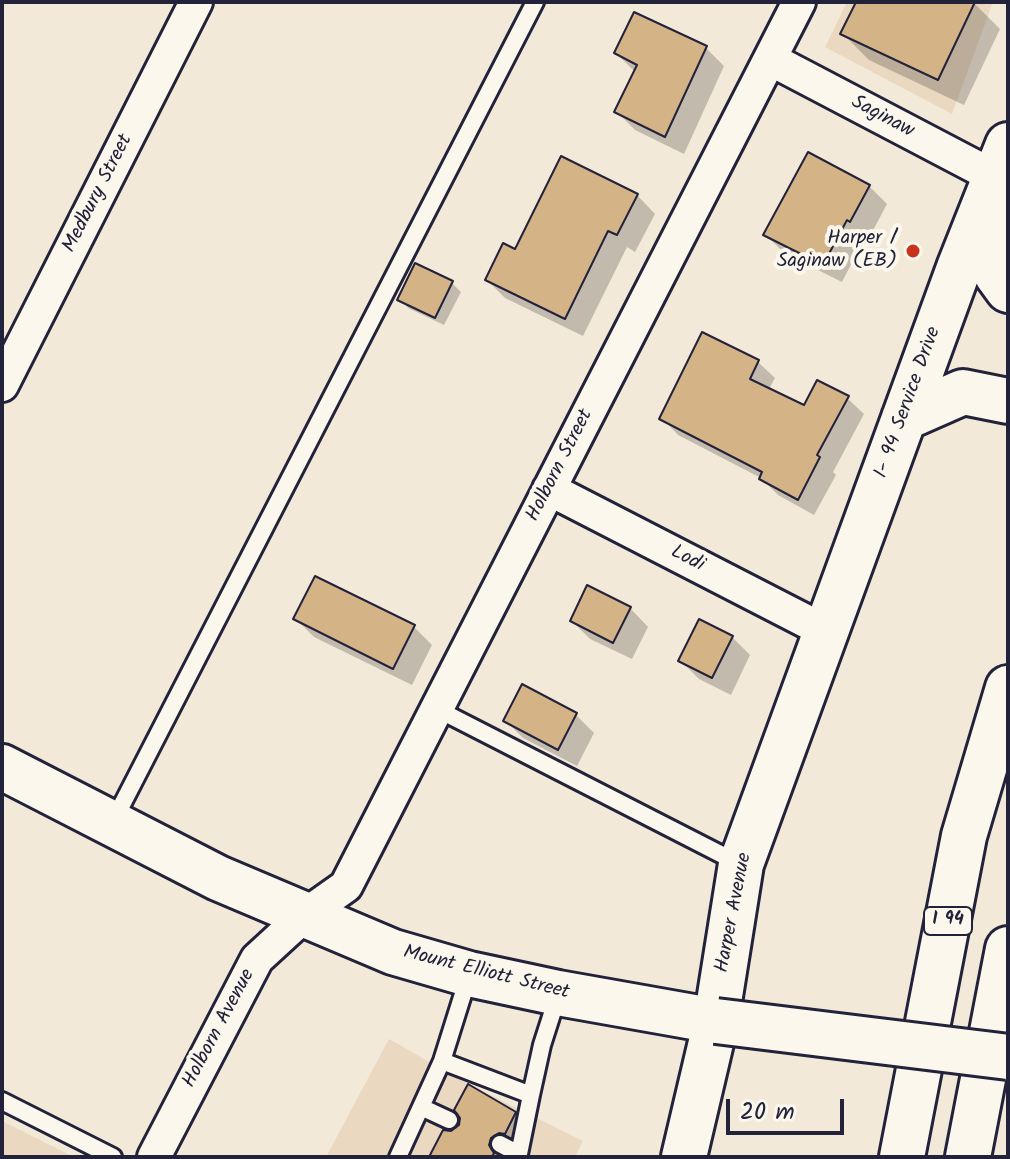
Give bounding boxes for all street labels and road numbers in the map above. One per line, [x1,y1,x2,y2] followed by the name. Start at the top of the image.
[846,91,918,145] street label: Saginaw
[59,131,139,257] street label: Medbury Street
[870,324,948,482] street label: I- 94 Service Drive
[522,406,600,526] street label: Holborn Street
[666,541,708,579] street label: Lodi
[712,851,758,975] street label: Harper Avenue
[924,907,972,935] road number: I 94
[400,942,572,1006] street label: Mount Elliott Street
[179,965,261,1093] street label: Holborn Avenue

